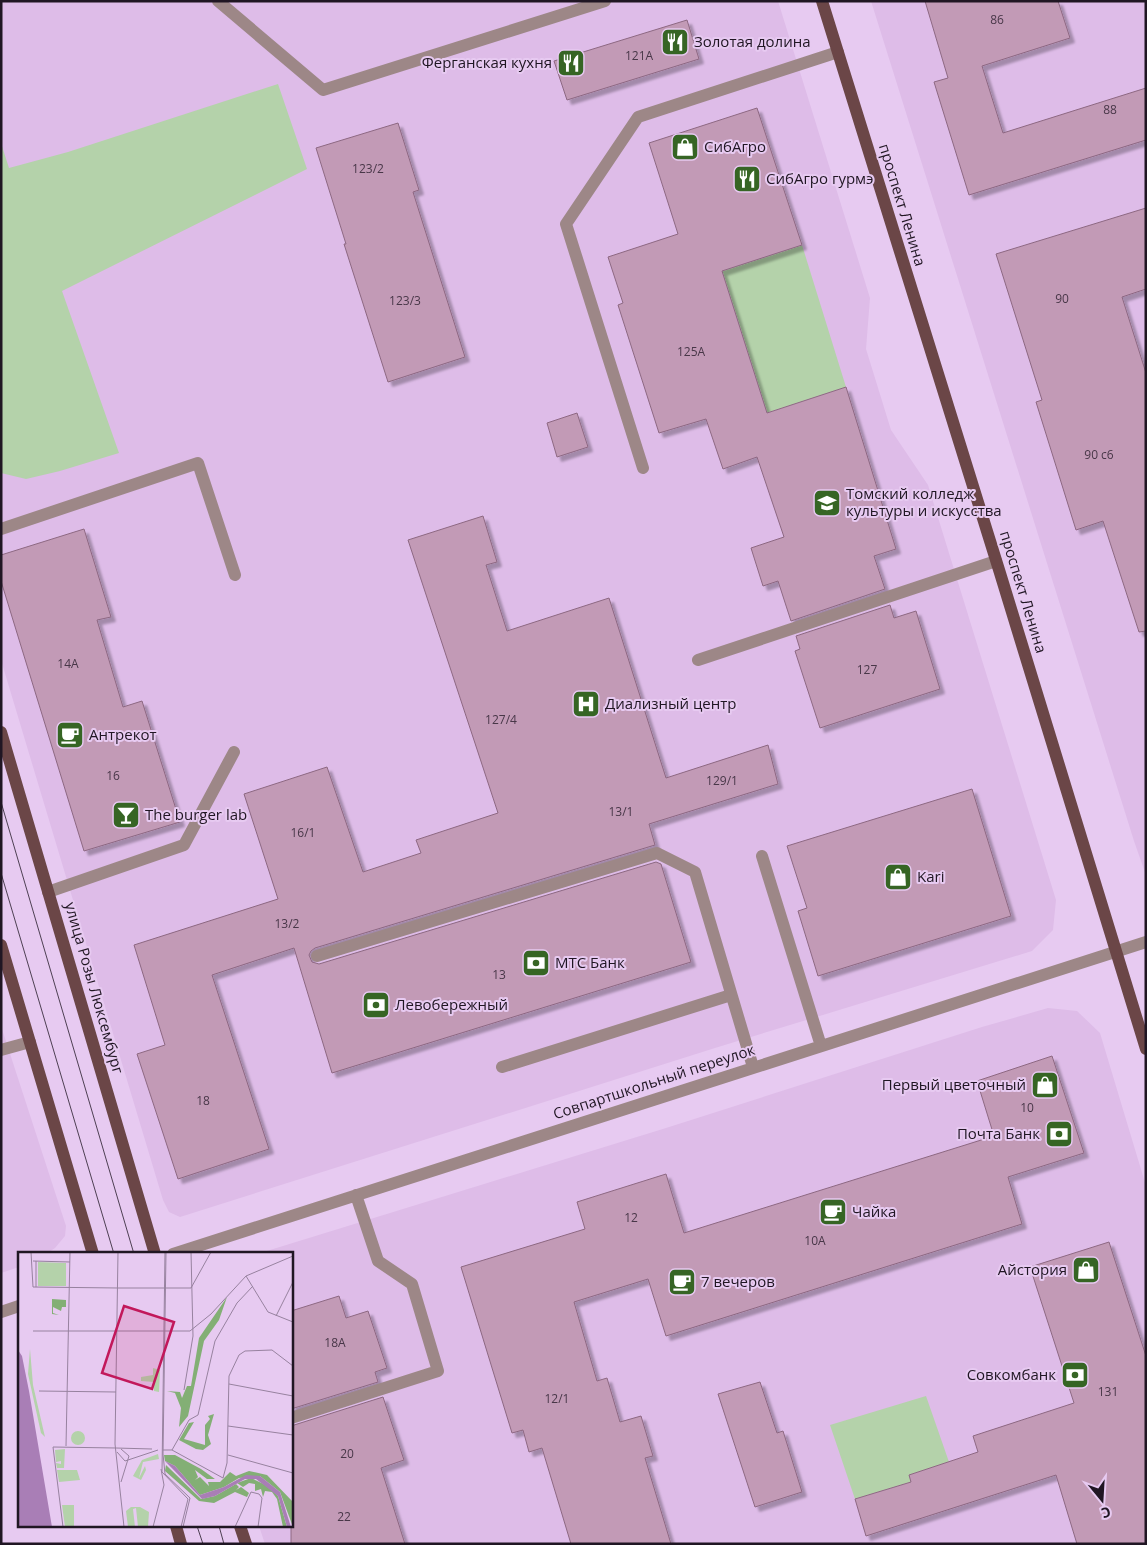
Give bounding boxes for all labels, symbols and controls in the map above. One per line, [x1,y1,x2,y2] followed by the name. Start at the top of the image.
[990,11,1004,28] house number: 86
[660,27,690,57] restaurant icon: Золотая долина
[694,31,811,51] place label: Золотая долина
[625,47,653,64] house number: 121А
[556,48,586,78] restaurant icon: Ферганская кухня
[422,52,552,72] place label: Ферганская кухня
[1103,101,1117,118] house number: 88
[670,132,700,162] shop icon: СибАгро
[704,136,766,156] place label: СибАгро
[875,141,931,268] street label: проспект Ленина
[352,160,384,177] house number: 123/2
[732,164,762,194] restaurant icon: СибАгро гурмэ
[766,168,874,188] place label: СибАгро гурмэ
[1055,290,1069,307] house number: 90
[389,292,421,309] house number: 123/3
[677,343,705,360] house number: 125А
[1084,446,1114,463] house number: 90 с6
[846,483,1002,520] place label: Томский колледж культуры и искусства
[812,488,842,518] school or university icon: Томский колледж культуры и искусства
[996,528,1052,655] street label: проспект Ленина
[57,655,79,672] house number: 14А
[857,661,877,678] house number: 127
[571,689,601,719] hospital icon: Диализный центр
[605,693,737,713] place label: Диализный центр
[485,711,517,728] house number: 127/4
[55,720,85,750] cafe icon: Антрекот
[89,724,156,744] place label: Антрекот
[106,767,120,784] house number: 16
[706,772,738,789] house number: 129/1
[111,800,141,830] bar icon: The burger lab
[609,803,633,820] house number: 13/1
[145,804,247,824] place label: The burger lab
[291,824,315,841] house number: 16/1
[883,862,913,892] shop icon: Kari
[917,866,944,886] place label: Kari
[61,900,129,1076] street label: улица Розы Люксембург
[275,915,300,932] house number: 13/2
[521,948,551,978] bank icon: МТС Банк
[555,952,625,972] place label: МТС Банк
[492,966,506,983] house number: 13
[361,990,391,1020] bank icon: Левобережный
[395,994,508,1014] place label: Левобережный
[550,1039,757,1123] street label: Совпартшкольный переулок
[1030,1070,1060,1100] shop icon: Первый цветочный
[882,1074,1026,1094] place label: Первый цветочный
[196,1092,210,1109] house number: 18
[1020,1099,1034,1116] house number: 10
[1044,1119,1074,1149] bank icon: Почта Банк
[957,1123,1040,1143] place label: Почта Банк
[818,1197,848,1227] cafe icon: Чайка
[852,1201,896,1221] place label: Чайка
[624,1209,638,1226] house number: 12
[804,1232,826,1249] house number: 10А
[18,1252,292,1528] inset map
[1071,1255,1101,1285] shop icon: Айстория
[998,1259,1067,1279] place label: Айстория
[667,1267,697,1297] cafe icon: 7 вечеров
[701,1271,775,1291] place label: 7 вечеров
[324,1334,346,1351] house number: 18А
[1060,1360,1090,1390] bank icon: Совкомбанк
[967,1364,1056,1384] place label: Совкомбанк
[1098,1383,1118,1400] house number: 131
[545,1390,569,1407] house number: 12/1
[340,1445,354,1462] house number: 20
[1077,1475,1127,1525] north arrow
[1099,1502,1113,1523] text: С
[337,1508,351,1525] house number: 22

